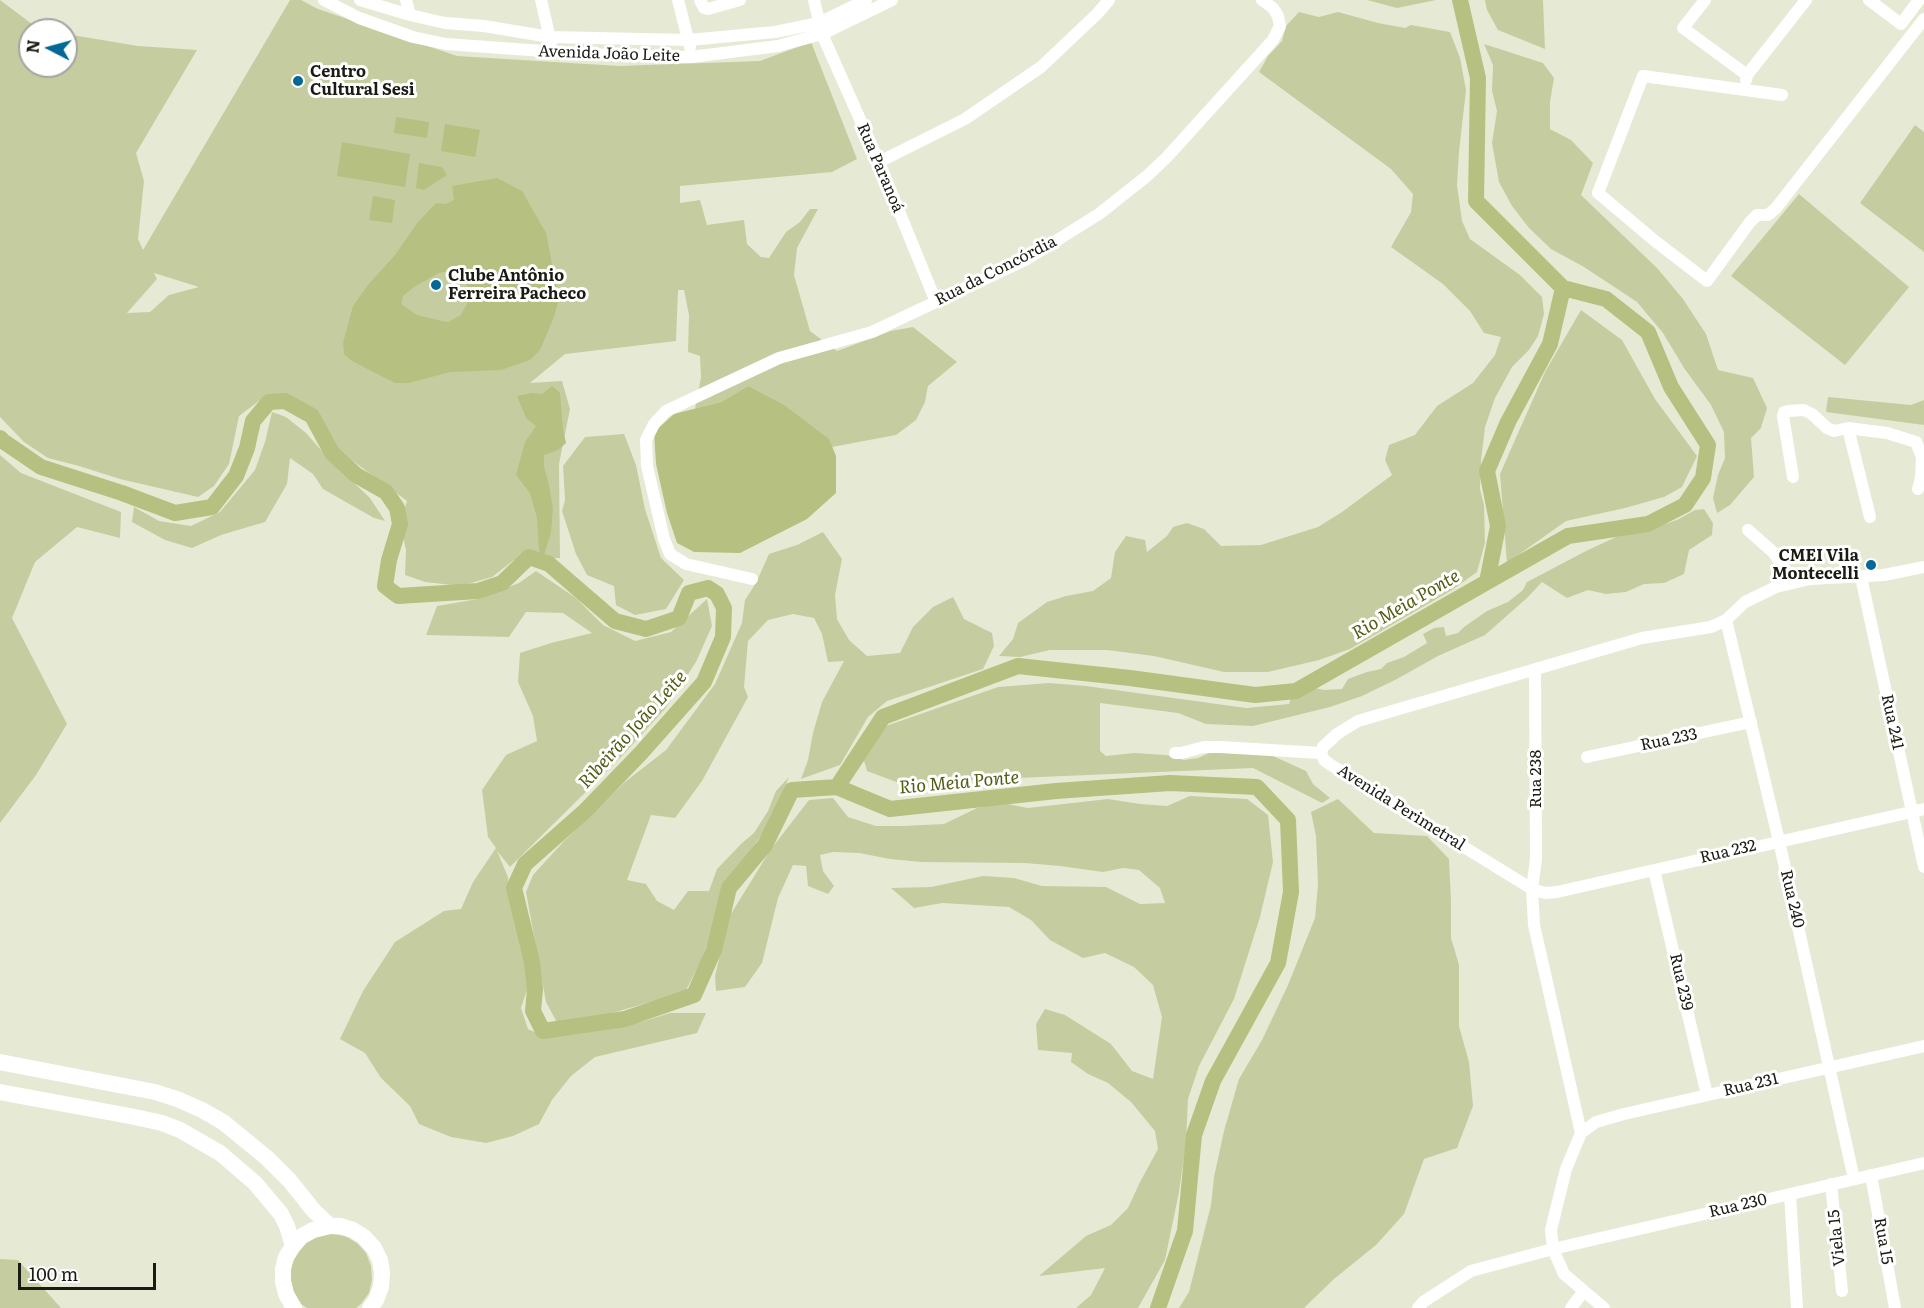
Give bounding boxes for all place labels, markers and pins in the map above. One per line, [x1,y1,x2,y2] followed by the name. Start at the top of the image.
[310,62,415,100] place label: Centro Cultural Sesi
[291,74,305,88] marker: Centro Cultural Sesi
[448,266,586,304] place label: Clube Antônio Ferreira Pacheco
[429,278,443,292] marker: Clube Antônio Ferreira Pacheco
[1772,546,1859,584] place label: CMEI Vila Montecelli
[1864,558,1878,572] marker: CMEI Vila Montecelli

